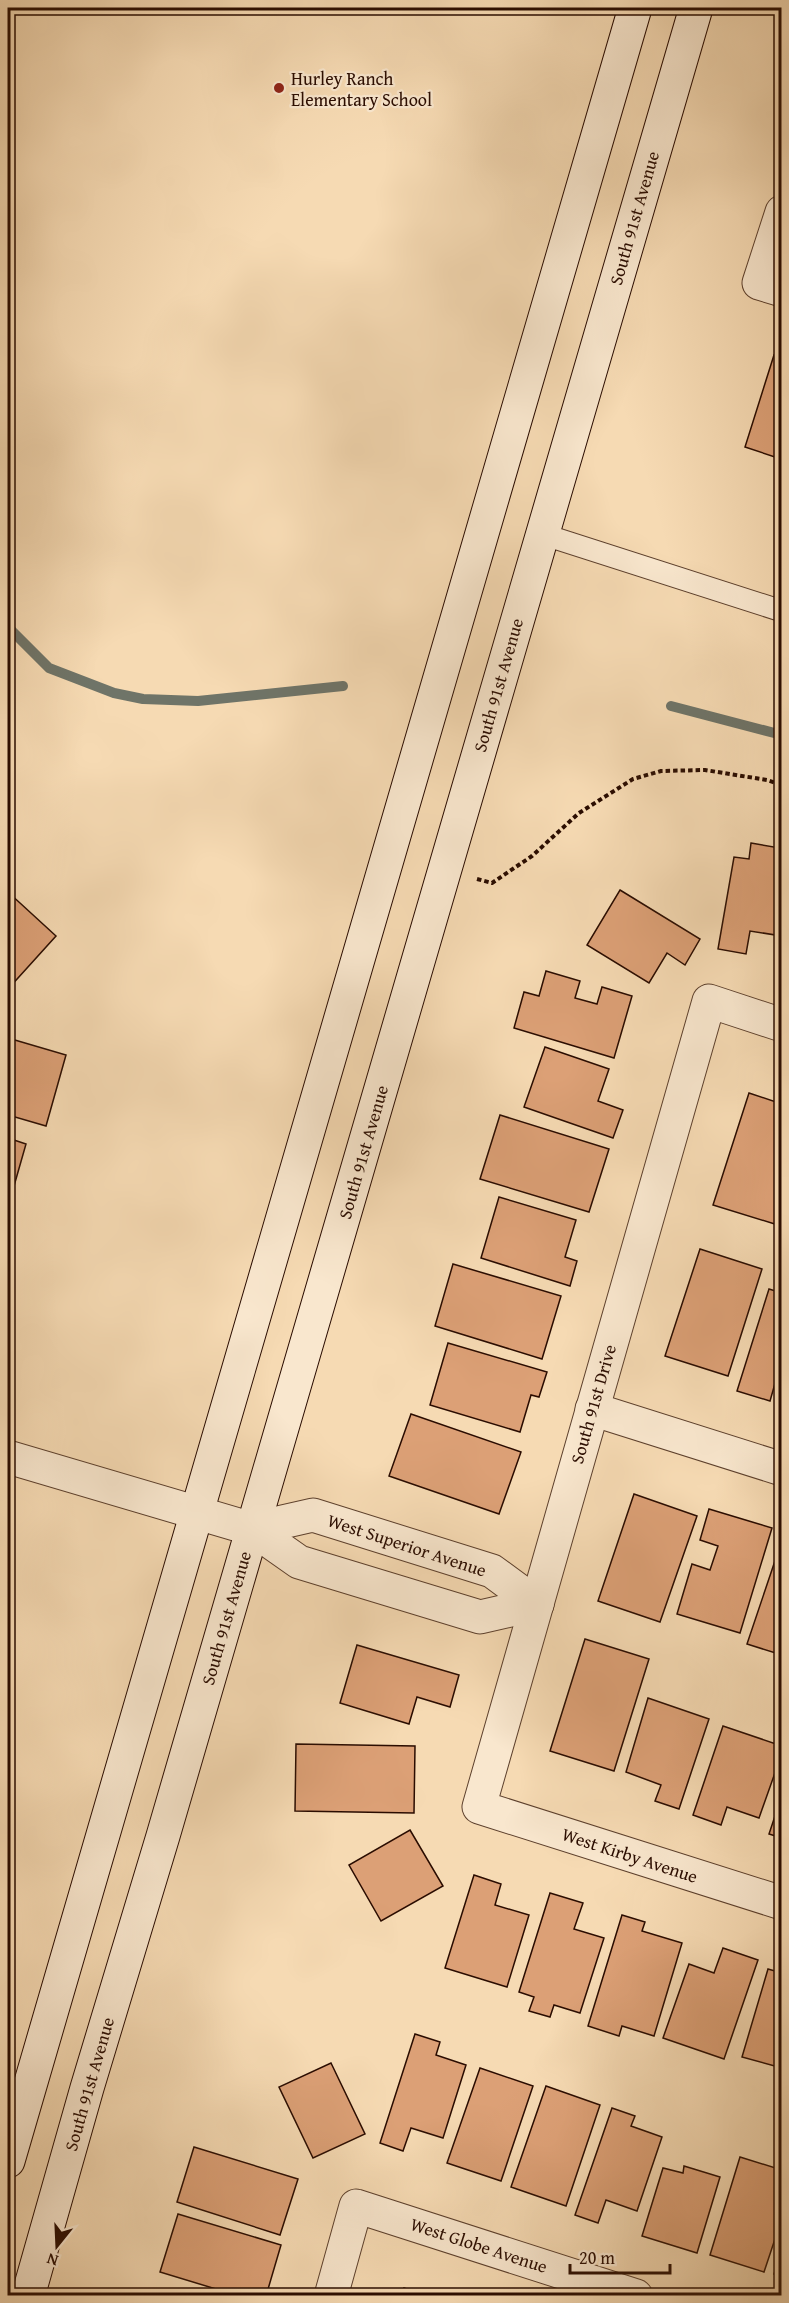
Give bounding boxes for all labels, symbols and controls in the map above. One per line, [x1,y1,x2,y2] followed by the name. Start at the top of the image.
[291,65,432,113] place label: Hurley Ranch Elementary School
[272,81,286,95] marker: Hurley Ranch Elementary School
[602,148,666,288] street label: South 91st Avenue
[466,615,530,755] street label: South 91st Avenue
[331,1082,395,1222] street label: South 91st Avenue
[563,1341,623,1467] street label: South 91st Drive
[324,1507,490,1583] street label: West Superior Avenue
[194,1548,258,1688] street label: South 91st Avenue
[559,1820,701,1890] street label: West Kirby Avenue
[57,2014,121,2154] street label: South 91st Avenue
[407,2210,551,2280] street label: West Globe Avenue
[27,2216,87,2276] north arrow
[570,2237,670,2275] scale bar
[579,2244,615,2271] text: 20 m
[43,2247,61,2273] text: N

